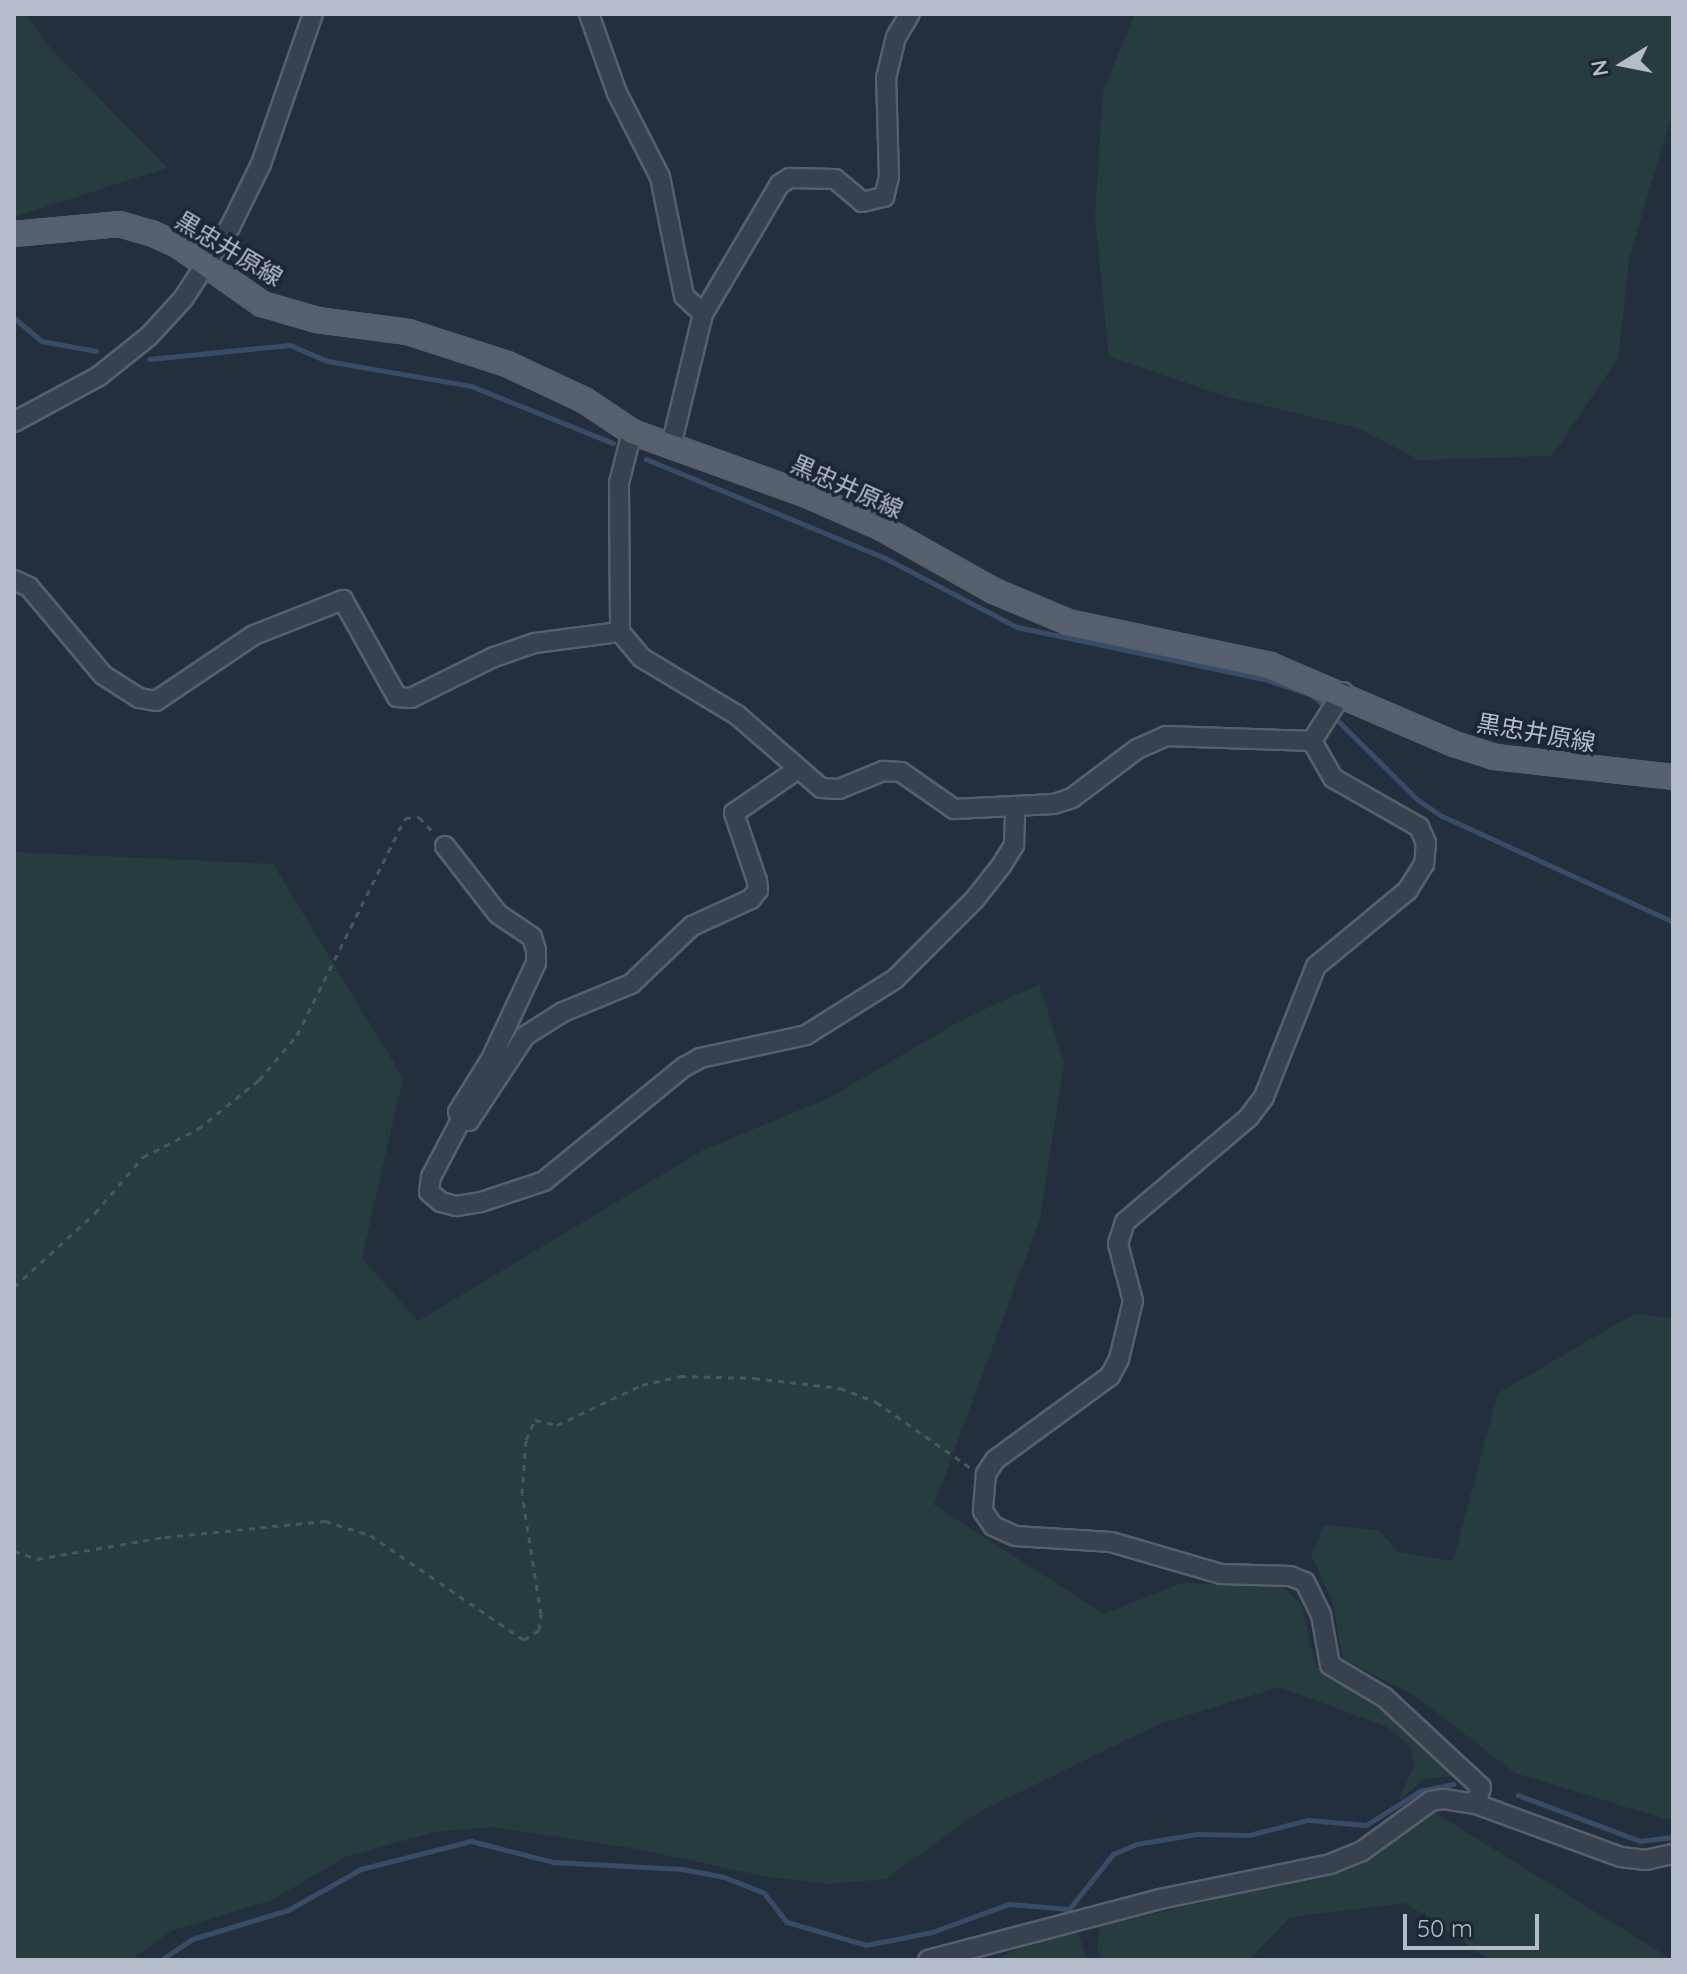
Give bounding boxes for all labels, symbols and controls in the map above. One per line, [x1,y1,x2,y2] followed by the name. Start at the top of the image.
[1583,24,1663,104] north arrow
[1584,58,1615,79] text: N
[170,206,288,292] street label: 黒忠井原線
[786,449,908,525] street label: 黒忠井原線
[1474,708,1598,758] street label: 黒忠井原線
[1407,1898,1543,1948] scale bar
[1417,1913,1473,1943] text: 50 m

